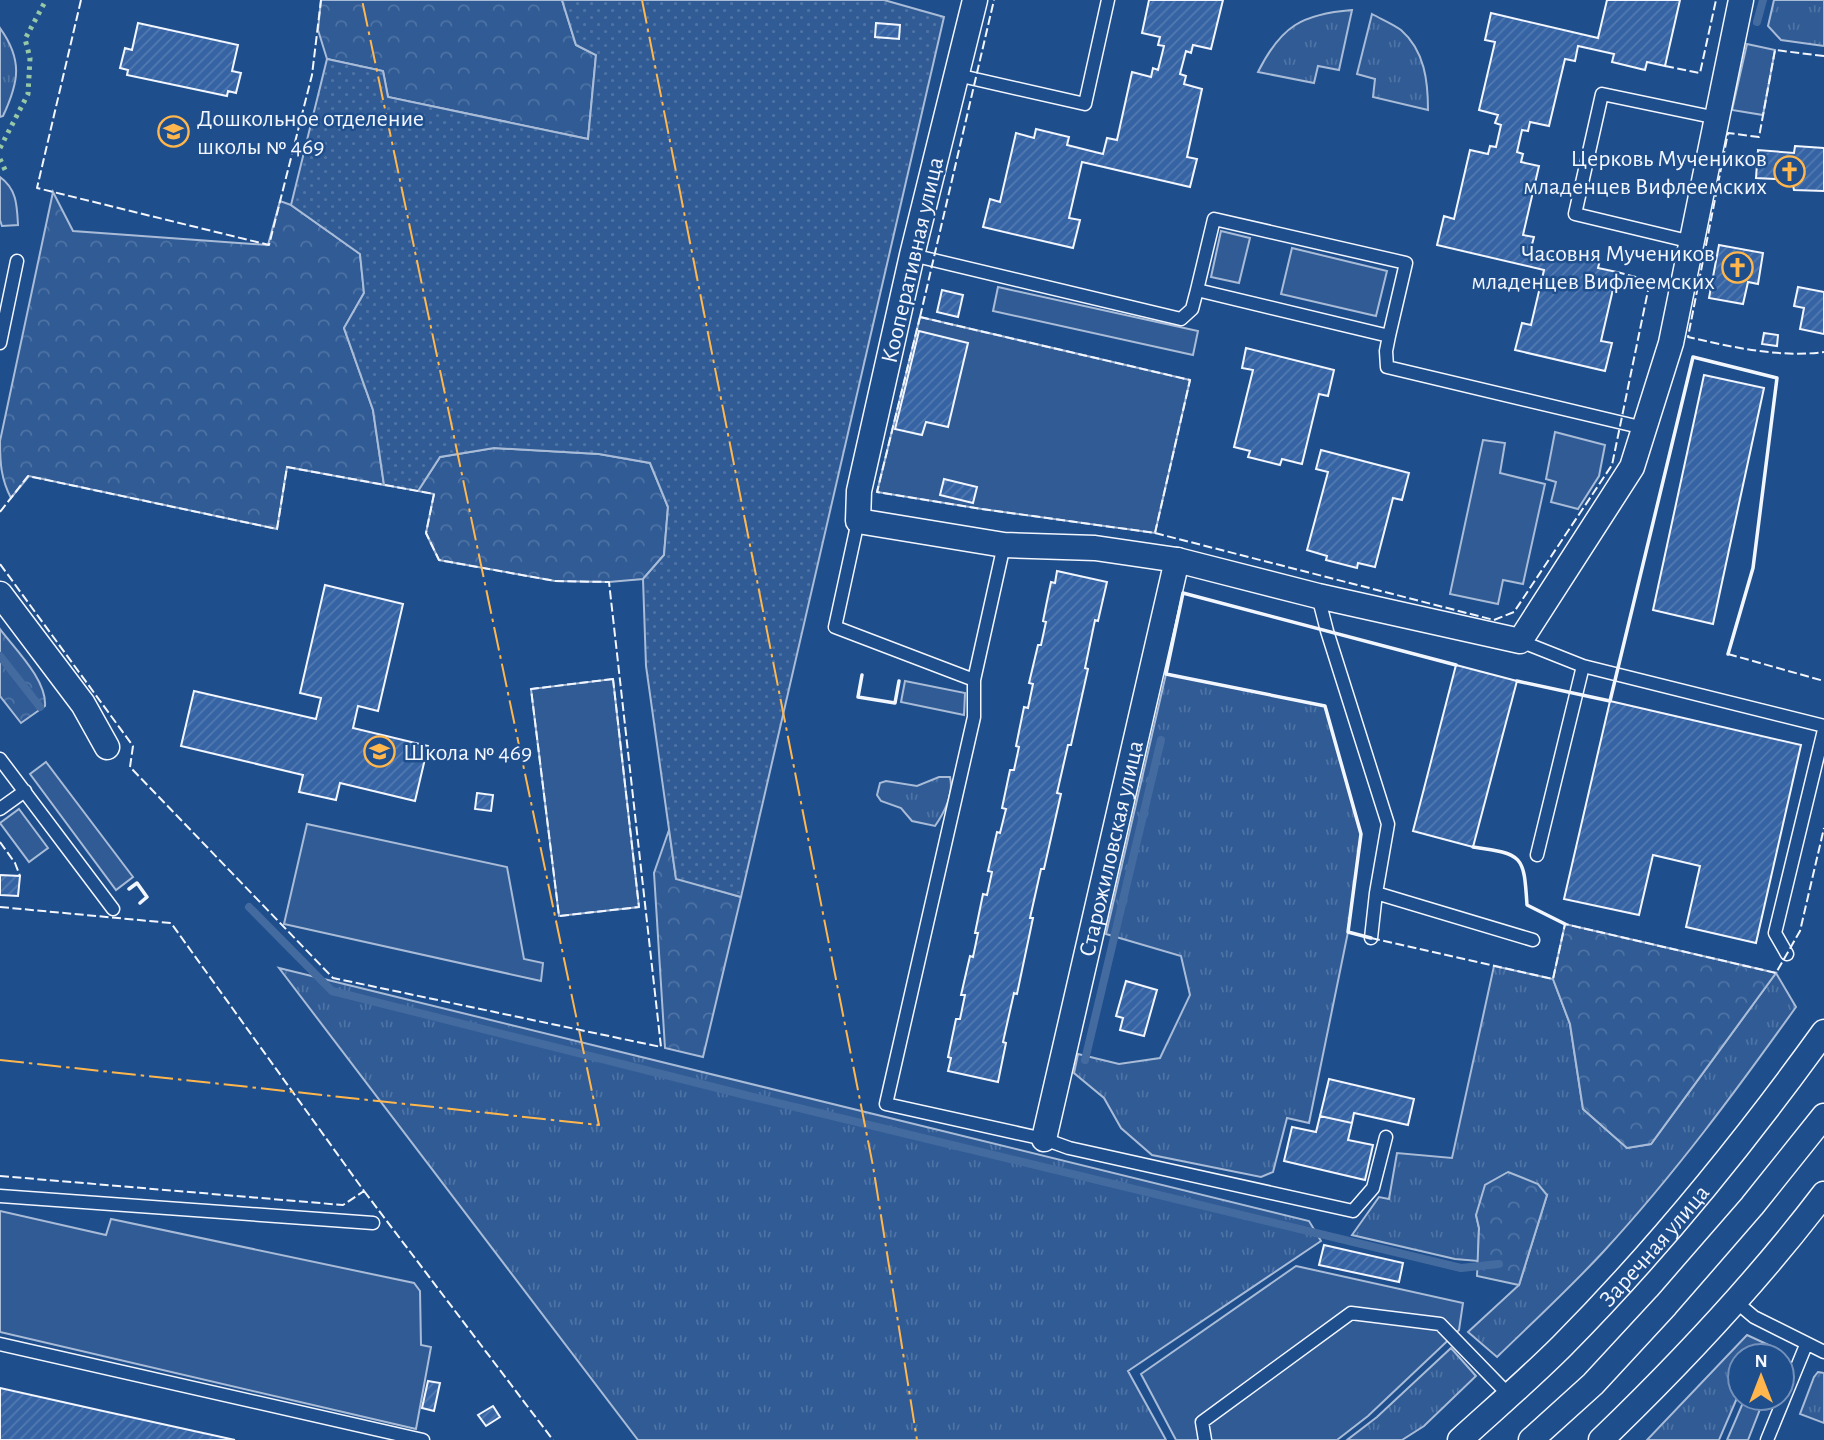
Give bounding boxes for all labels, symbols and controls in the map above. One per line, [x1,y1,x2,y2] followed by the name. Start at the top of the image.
[197,107,424,159] place label: Дошкольное отделение школы № 469
[157,115,191,149] school or university icon: Дошкольное отделение школы № 469
[1523,147,1767,199] place label: Церковь Мучеников младенцев Вифлеемских
[878,155,948,366] street label: Кооперативная улица
[1773,155,1807,189] church icon: Церковь Мучеников младенцев Вифлеемских
[1471,242,1715,294] place label: Часовня Мучеников младенцев Вифлеемских
[1721,250,1755,284] church icon: Часовня Мучеников младенцев Вифлеемских
[363,735,397,769] school or university icon: Школа № 469
[1075,738,1148,959] street label: Старожиловская улица
[403,741,532,765] place label: Школа № 469
[1595,1181,1714,1312] street label: Заречная улица
[1726,1342,1796,1412] north arrow
[1754,1352,1768,1371] text: N

